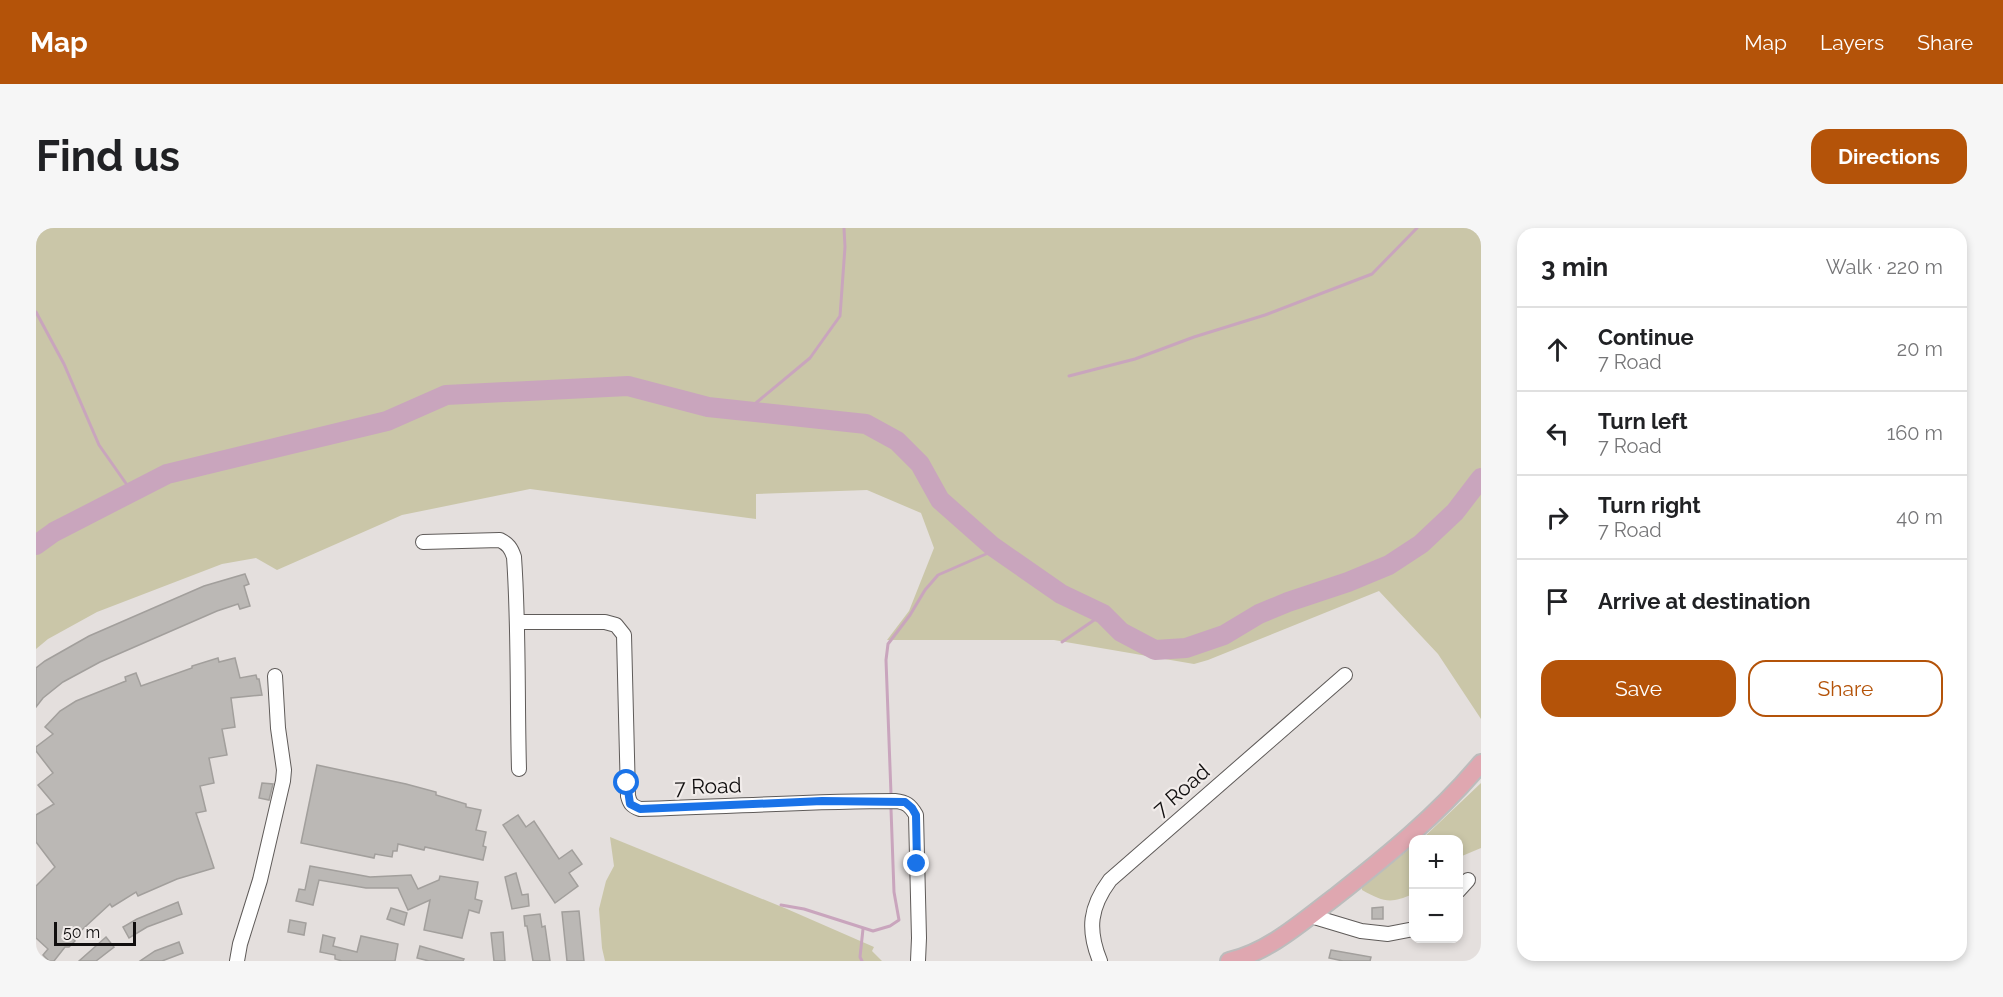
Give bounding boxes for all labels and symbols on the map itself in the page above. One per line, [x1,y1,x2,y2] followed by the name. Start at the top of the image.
[1148,759,1214,821] street label: 7 Road
[613,769,639,795] route start
[674,772,742,800] street label: 7 Road
[903,850,929,876] route end
[54,919,136,946] scale bar

